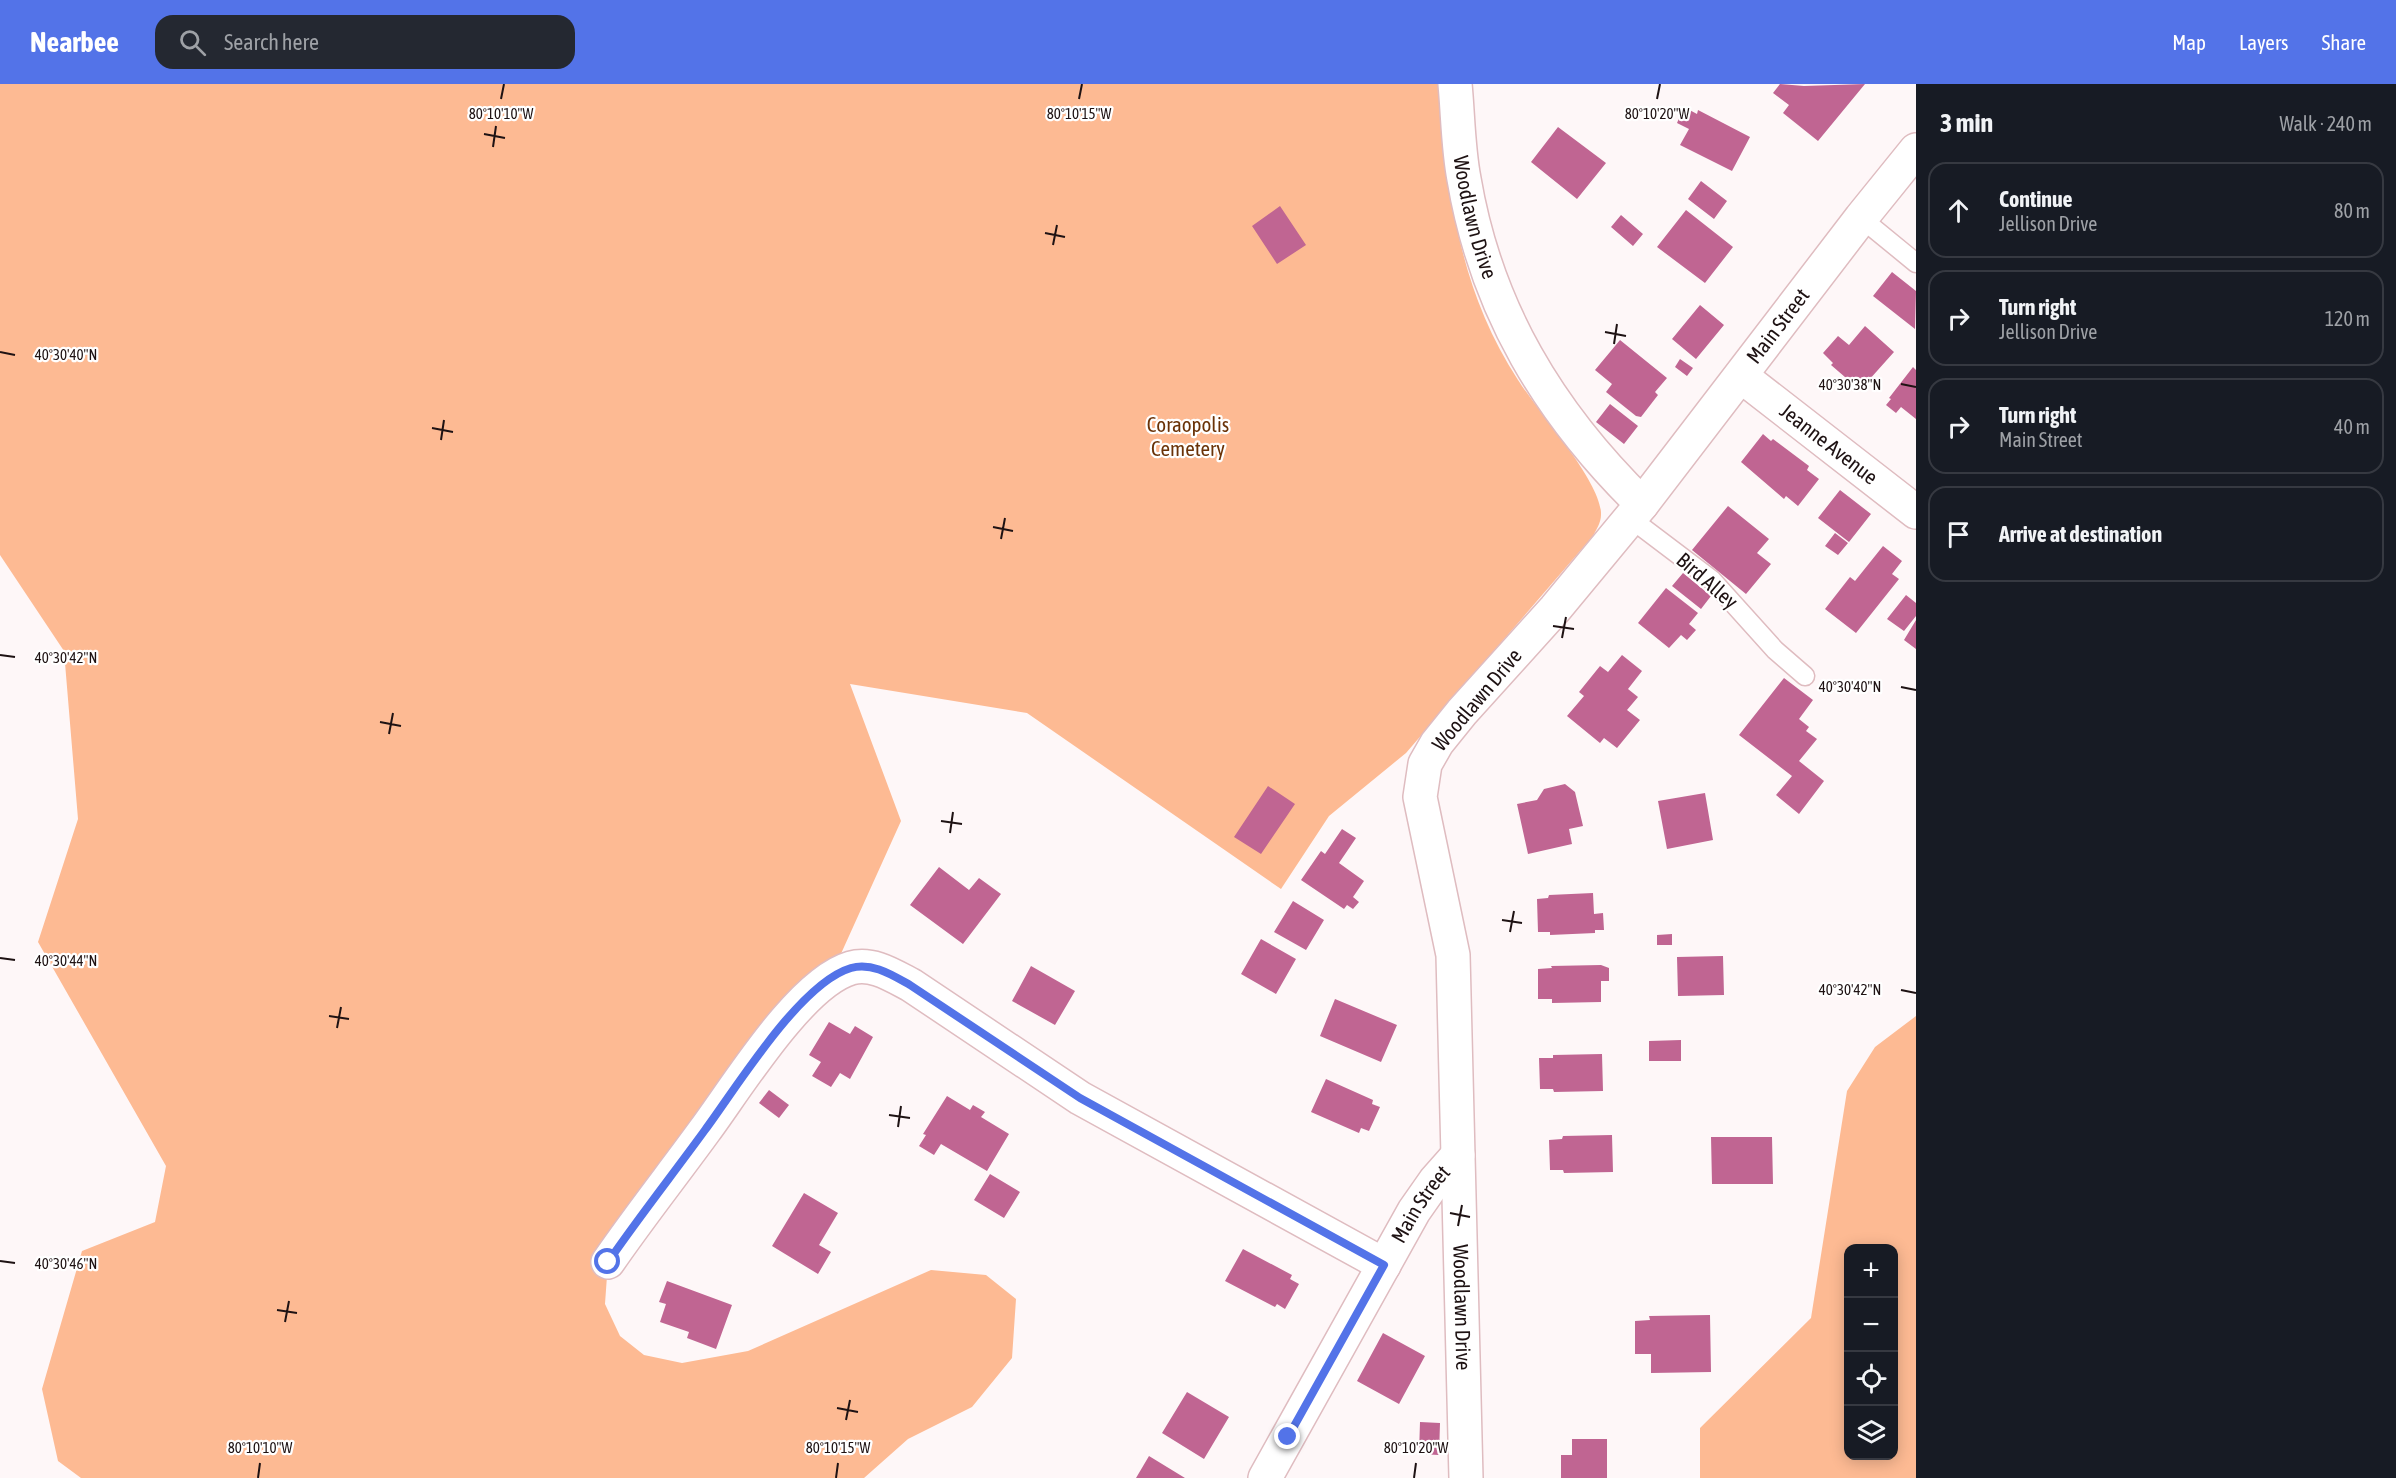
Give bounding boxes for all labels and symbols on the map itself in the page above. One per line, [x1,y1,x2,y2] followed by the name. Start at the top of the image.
[469,105,533,122] text: 80°10'10"W
[1047,105,1111,122] text: 80°10'15"W
[1625,105,1689,122] text: 80°10'20"W
[1450,154,1502,282] street label: Woodlawn Drive
[1741,283,1814,368] street label: Main Street
[35,346,97,363] text: 40°30'40"N
[1819,376,1881,393] text: 40°30'38"N
[1776,398,1883,489] street label: Jeanne Avenue
[1147,412,1229,460] park label: Coraopolis Cemetery
[1672,547,1743,613] street label: Bird Alley
[1427,643,1526,755] street label: Woodlawn Drive
[35,649,97,666] text: 40°30'42"N
[1819,678,1881,695] text: 40°30'40"N
[35,952,97,969] text: 40°30'44"N
[1819,981,1881,998] text: 40°30'42"N
[1386,1160,1454,1247] street label: Main Street
[1449,1244,1476,1371] street label: Woodlawn Drive
[594,1248,620,1274] route start
[35,1255,97,1272] text: 40°30'46"N
[1274,1423,1300,1449] route end
[228,1439,292,1456] text: 80°10'10"W
[806,1439,870,1456] text: 80°10'15"W
[1384,1439,1448,1456] text: 80°10'20"W

